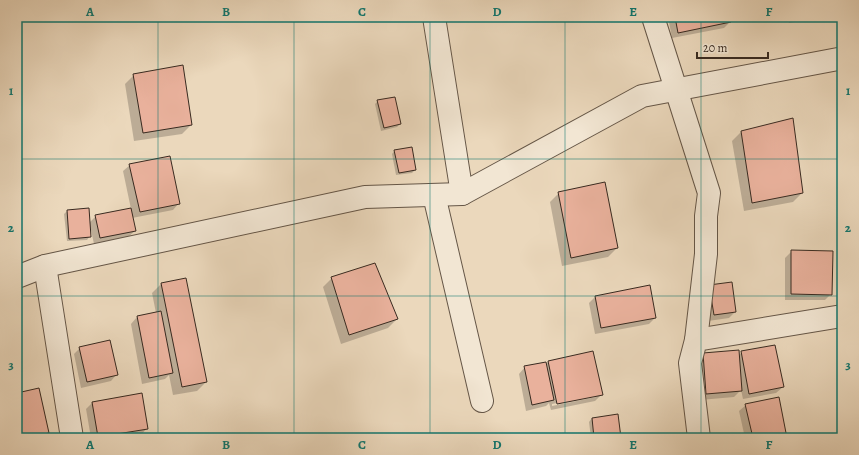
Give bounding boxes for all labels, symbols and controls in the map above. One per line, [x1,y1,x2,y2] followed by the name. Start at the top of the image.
[85,3,95,20] text: A
[222,3,230,20] text: B
[358,3,366,20] text: C
[492,3,502,20] text: D
[629,3,637,20] text: E
[766,3,773,20] text: F
[697,34,768,60] scale bar
[703,40,727,56] text: 20 m
[9,82,14,99] text: 1
[846,82,851,99] text: 1
[8,219,15,236] text: 2
[845,219,852,236] text: 2
[8,356,14,373] text: 3
[845,356,851,373] text: 3
[85,436,95,453] text: A
[222,436,230,453] text: B
[358,436,366,453] text: C
[492,436,502,453] text: D
[629,436,637,453] text: E
[766,436,773,453] text: F

